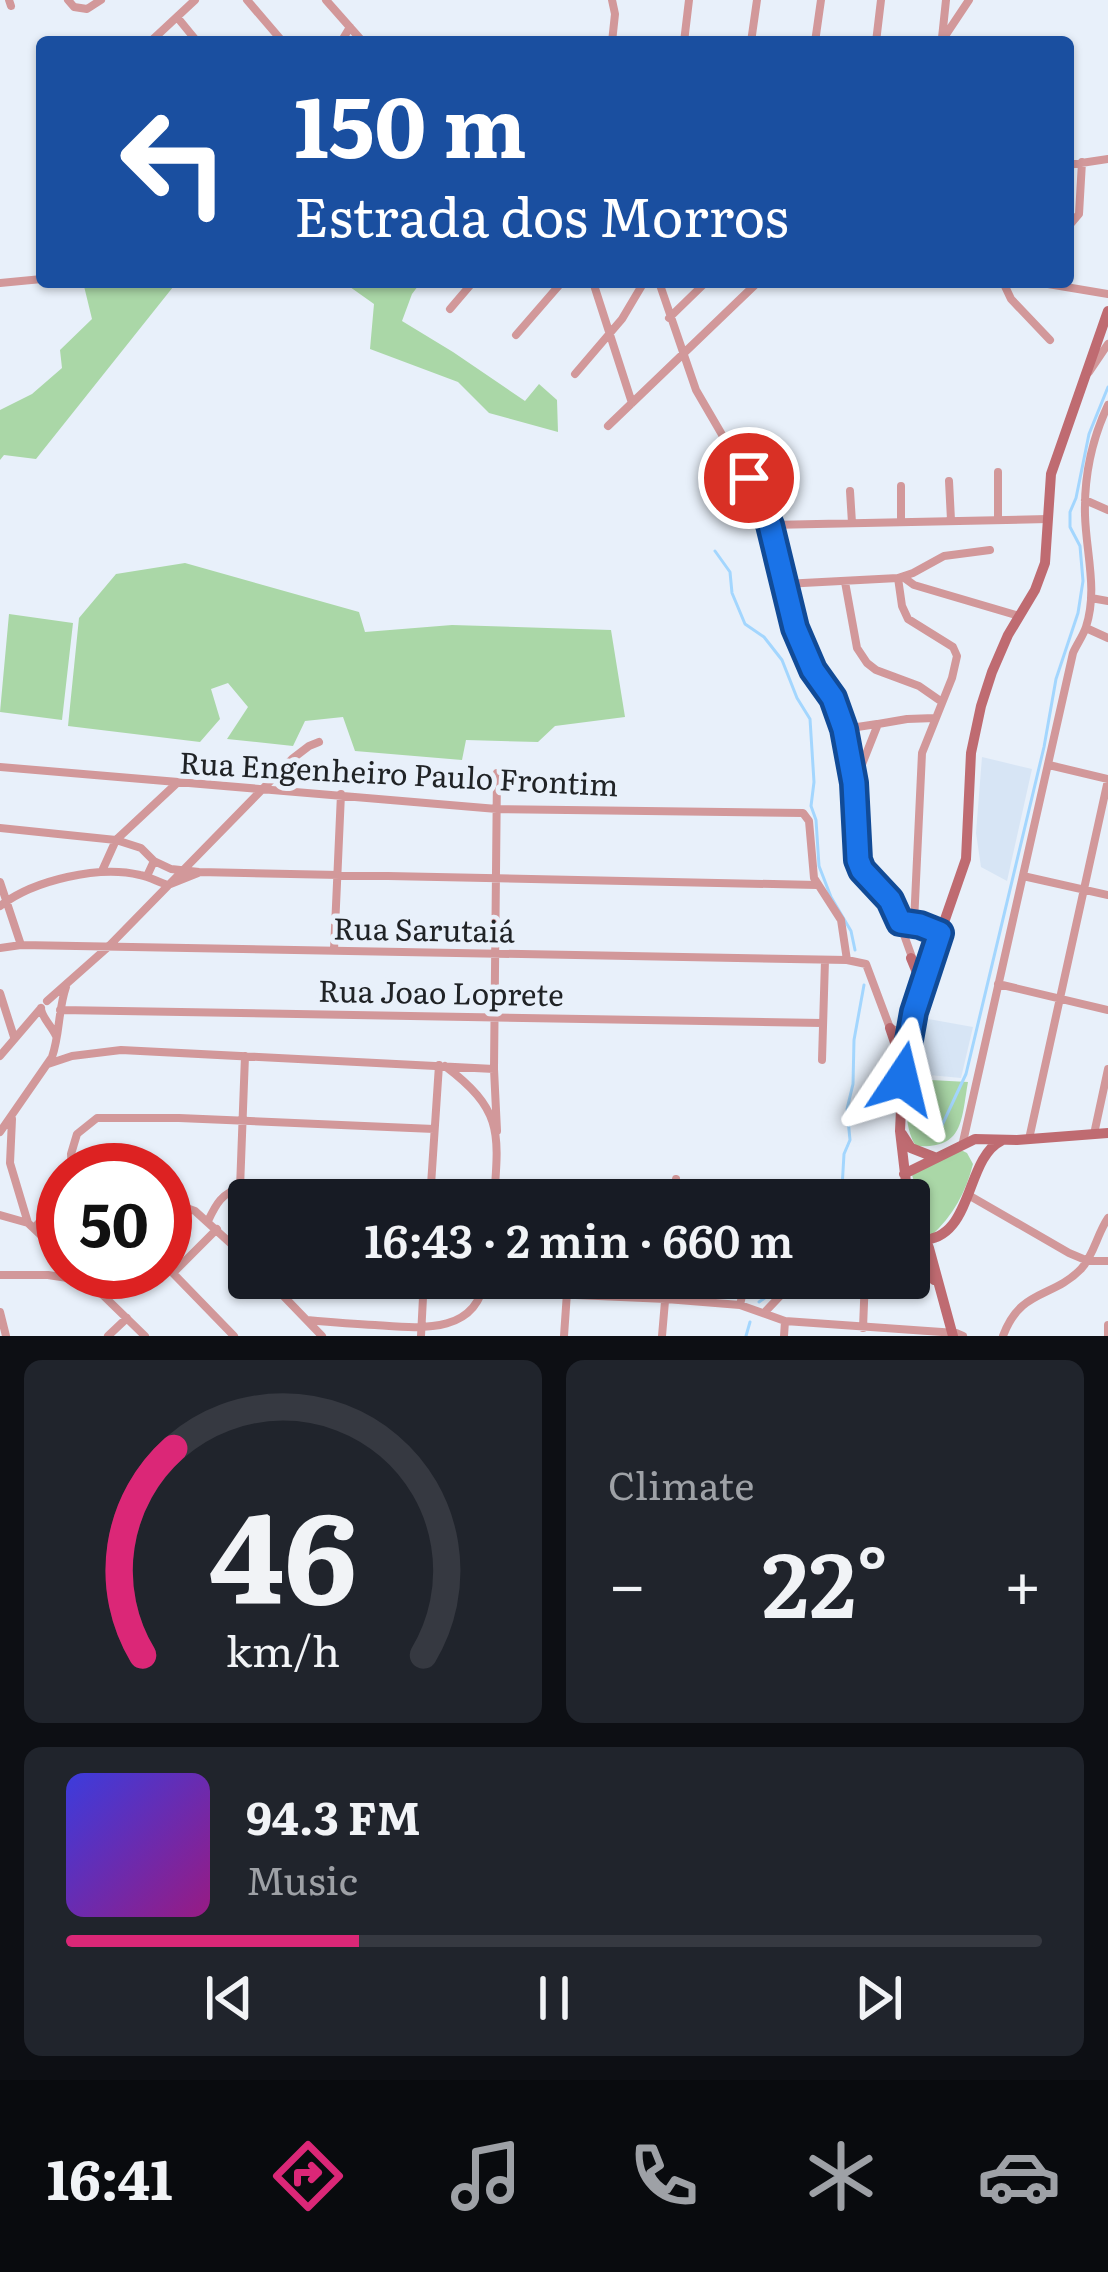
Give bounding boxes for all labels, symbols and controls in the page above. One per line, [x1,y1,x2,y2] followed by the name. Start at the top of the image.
[294,59,527,184] text: 150 m
[96,84,252,240] icon: left
[294,173,789,254] text: Estrada dos Morros
[698,427,800,529] pin
[716,445,782,511] icon: arrive
[178,739,620,805] street label: Rua Engenheiro Paulo Frontim
[333,904,516,952] street label: Rua Sarutaiá
[318,967,564,1015] street label: Rua Joao Loprete
[839,1016,965,1142] position arrow
[36,1143,192,1299] speed limit sign: 50
[364,1205,794,1272] text: 16:43 · 2 min · 660 m
[608,1454,754,1512] text: Climate
[209,1457,357,1642] text: 46
[762,1512,888,1646] text: 22°
[608,1531,646,1629] text: −
[1004,1531,1042,1629] text: +
[226,1616,340,1679] text: km/h
[246,1782,421,1849] text: 94.3 FM
[246,1849,358,1907] text: Music
[196,1965,262,2031] icon: previous
[521,1965,587,2031] icon: pause
[846,1965,912,2031] icon: next
[266,2134,350,2218] icon: directions
[444,2134,528,2218] icon: music
[622,2134,706,2218] icon: phone
[799,2134,883,2218] icon: climate
[977,2134,1061,2218] icon: car
[47,2136,173,2217] text: 16:41

